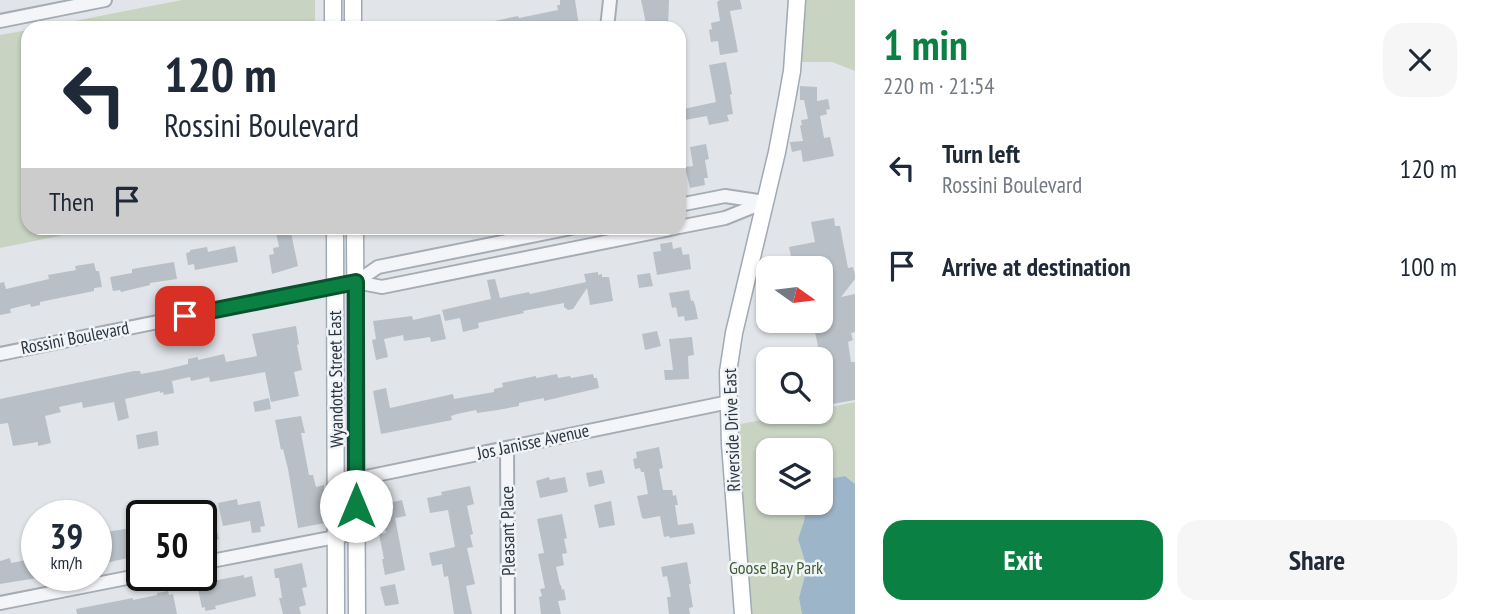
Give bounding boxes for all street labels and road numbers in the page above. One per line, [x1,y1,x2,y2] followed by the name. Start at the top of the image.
[323,310,348,448] street label: Wyandotte Street East
[19,316,131,359] street label: Rossini Boulevard
[718,368,745,492] street label: Riverside Drive East
[474,418,591,465] street label: Jos Janisse Avenue
[495,486,520,576] street label: Pleasant Place

